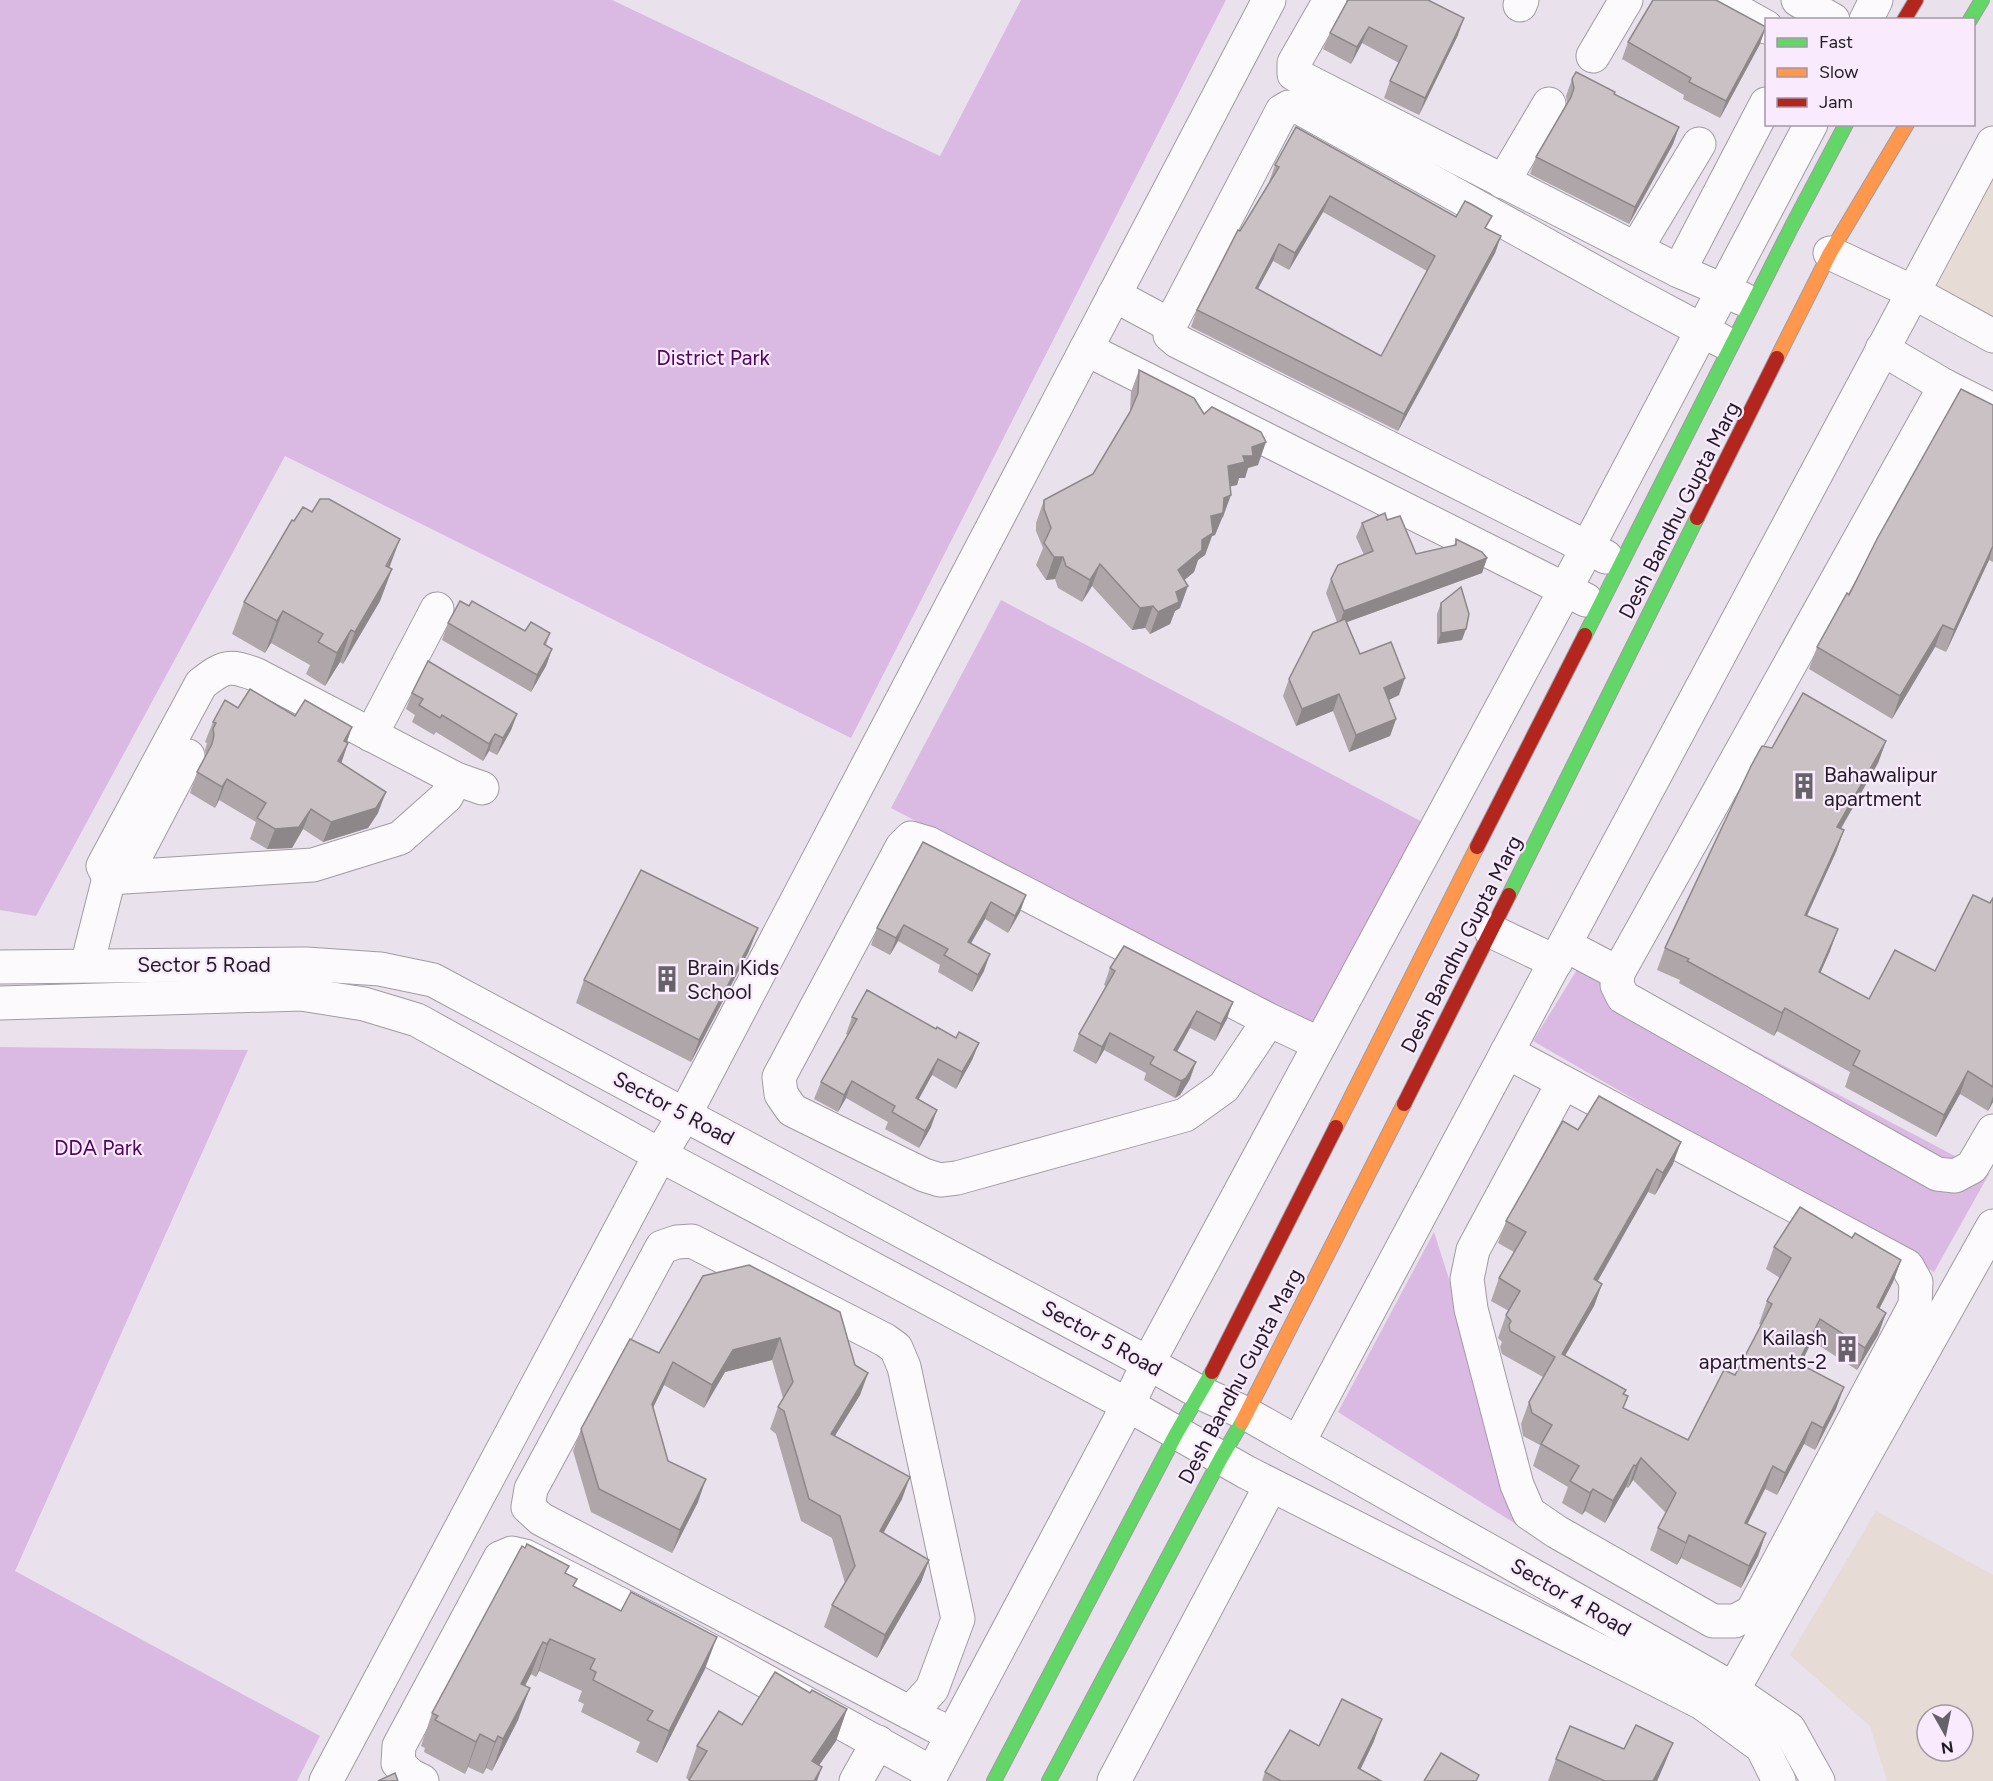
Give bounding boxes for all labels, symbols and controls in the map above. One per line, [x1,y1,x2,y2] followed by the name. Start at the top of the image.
[1765,18,1975,126] legend
[1819,31,1853,53] text: Fast
[1819,61,1858,83] text: Slow
[1819,91,1853,113] text: Jam
[656,345,771,370] park label: District Park
[1613,397,1745,623] street label: Desh Bandhu Gupta Marg
[1824,762,1937,811] place label: Bahawalipur apartment
[1789,771,1819,801] building icon: Bahawalipur apartment
[1395,831,1527,1057] street label: Desh Bandhu Gupta Marg
[137,952,271,977] street label: Sector 5 Road
[687,955,779,1004] place label: Brain Kids School
[652,964,682,994] building icon: Brain Kids School
[609,1066,739,1150] street label: Sector 5 Road
[54,1135,143,1160] park label: DDA Park
[1172,1264,1308,1488] street label: Desh Bandhu Gupta Marg
[1037,1295,1167,1381] street label: Sector 5 Road
[1699,1325,1827,1374] place label: Kailash apartments-2
[1832,1334,1862,1364] building icon: Kailash apartments-2
[1506,1553,1636,1641] street label: Sector 4 Road
[1915,1703,1975,1763] north arrow
[1940,1737,1955,1758] text: N

